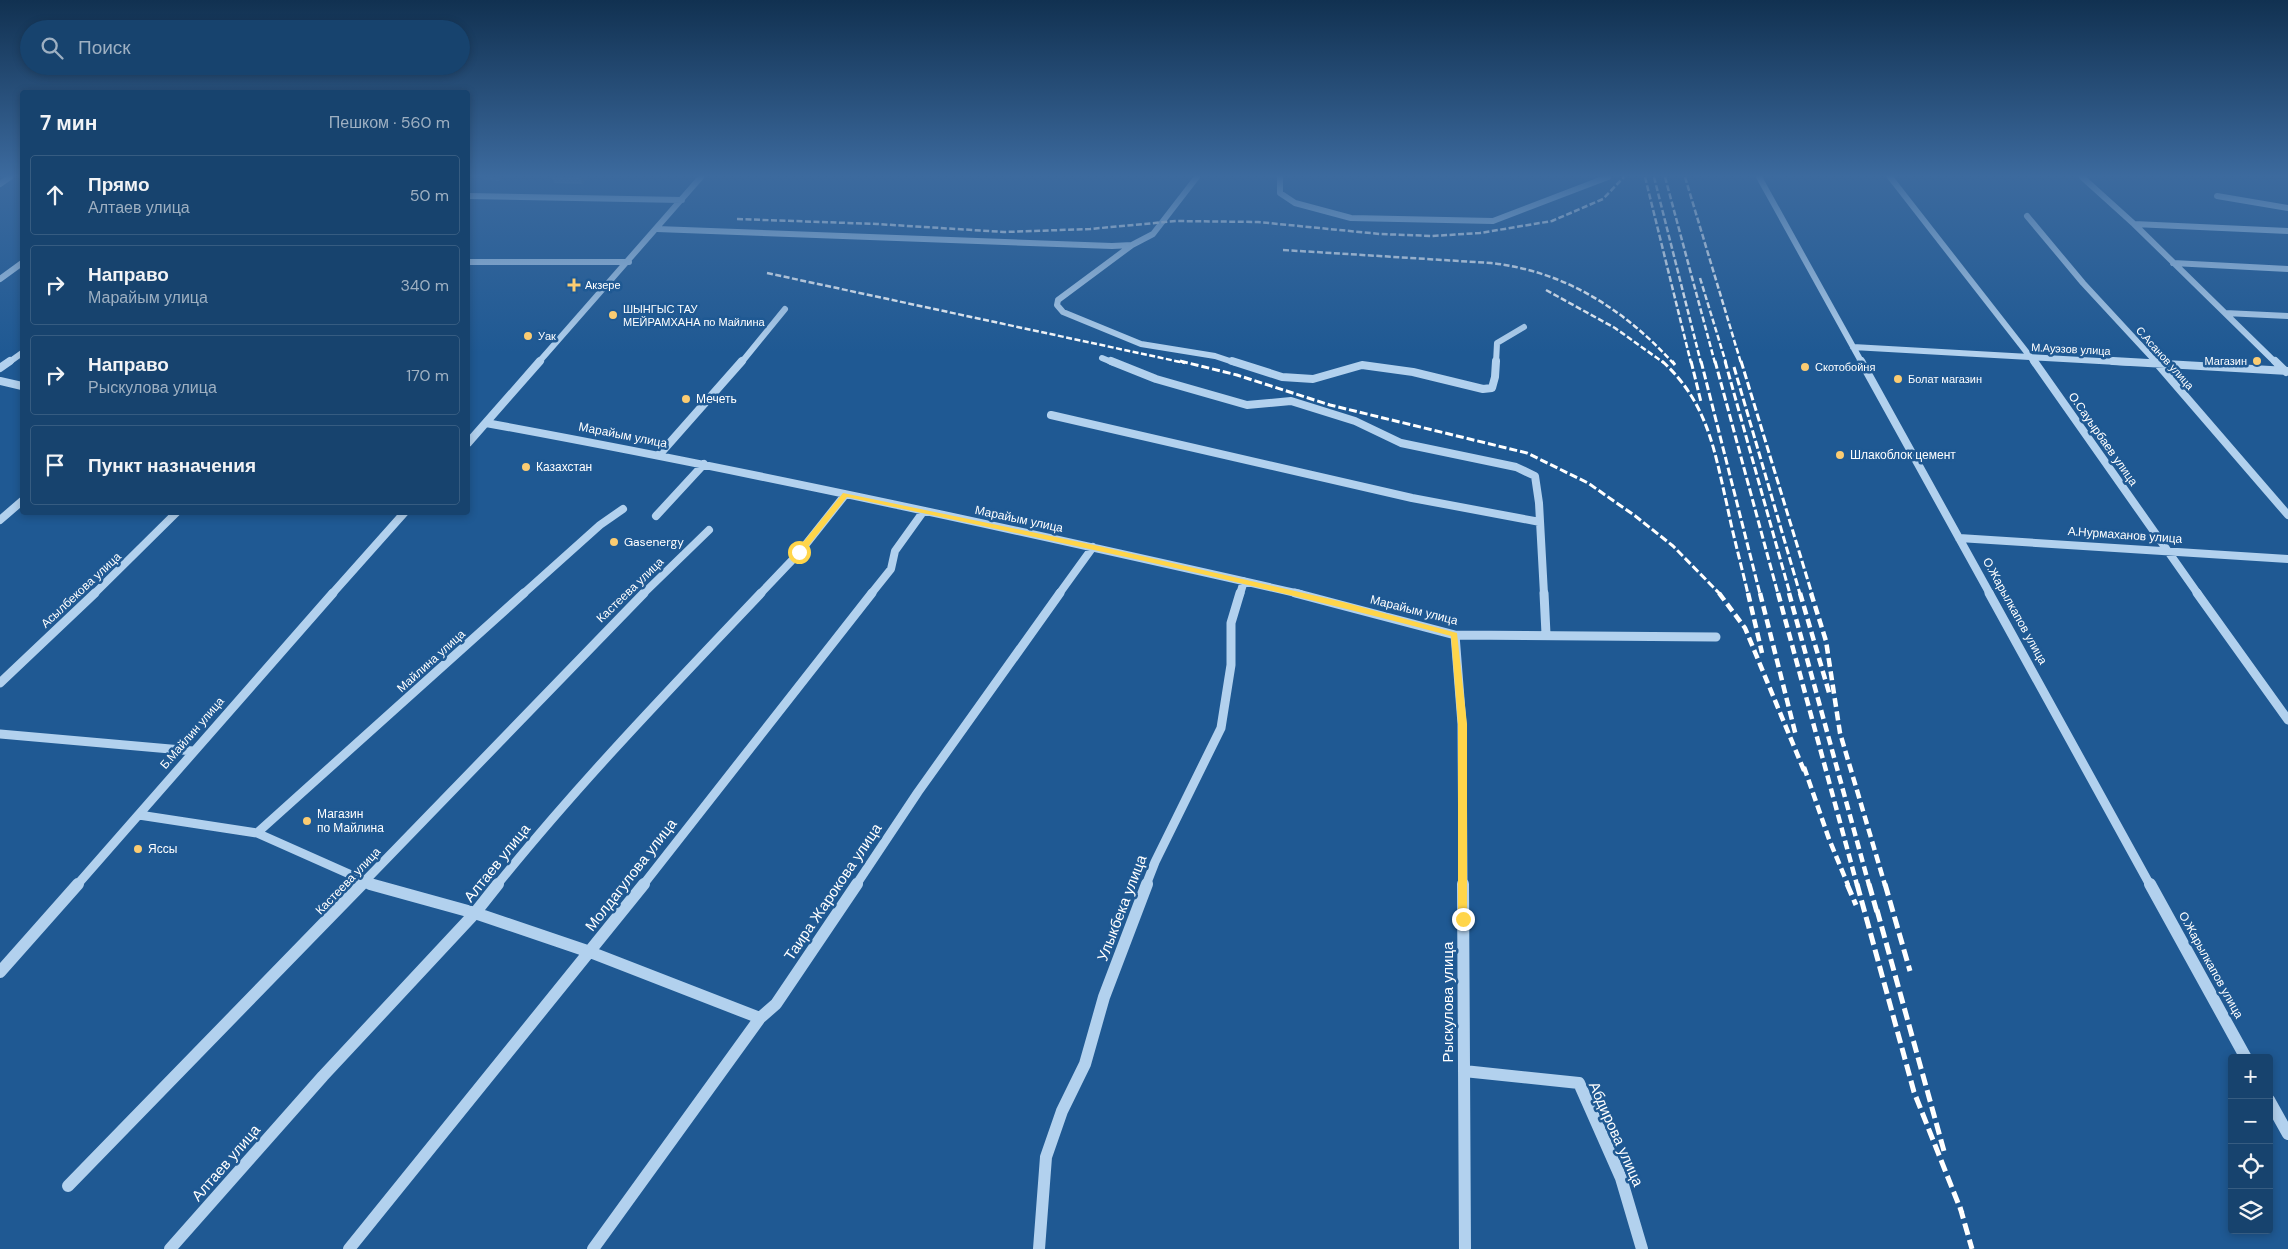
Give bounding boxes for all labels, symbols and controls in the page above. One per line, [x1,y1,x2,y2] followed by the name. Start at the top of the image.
[20,20,470,75] search box
[38,34,66,62] icon: search
[78,35,131,60] text: Поиск
[40,109,97,137] text: 7 мин
[329,112,450,133] text: Пешком · 560 m
[88,172,150,197] text: Прямо
[41,181,69,209] icon: ahead
[410,185,449,206] text: 50 m
[88,197,190,218] text: Алтаев улица
[88,262,169,287] text: Направо
[41,271,69,299] icon: right
[400,275,449,296] text: 340 m
[567,278,581,292] marker: Акзере
[585,278,621,292] place label: Акзере
[88,287,208,308] text: Марайым улица
[623,302,766,329] place label: ШЫНГЫС ТАУ МЕЙРАМХАНА по Майлина
[607,309,619,321] marker: ШЫНГЫС ТАУ МЕЙРАМХАНА по Майлина
[2133,323,2198,393] street label: С.Асанов улица
[538,329,556,343] place label: Уак
[522,330,534,342] marker: Уак
[2031,340,2112,358] street label: М.Ауэзов улица
[88,352,169,377] text: Направо
[2205,354,2247,368] place label: Магазин
[2251,355,2263,367] marker: Магазин
[1815,360,1875,374] place label: Скотобойня
[41,361,69,389] icon: right
[1799,361,1811,373] marker: Скотобойня
[406,365,449,386] text: 170 m
[1908,372,1982,386] place label: Болат магазин
[1892,373,1904,385] marker: Болат магазин
[88,377,217,398] text: Рыскулова улица
[2065,389,2142,489] street label: О.Сауырбаев улица
[696,391,737,407] place label: Мечеть
[680,393,692,405] marker: Мечеть
[577,419,669,451] street label: Марайым улица
[1850,447,1956,463] place label: Шлакоблок цемент
[1834,449,1846,461] marker: Шлакоблок цемент
[41,451,69,479] icon: arrive
[88,453,256,478] text: Пункт назначения
[536,459,592,475] place label: Казахстан
[520,461,532,473] marker: Казахстан
[973,502,1065,536] street label: Марайым улица
[2067,523,2183,547] street label: А.Нурмаханов улица
[624,534,684,550] place label: Gasenergy
[608,536,620,548] marker: Gasenergy
[788,541,811,564] route start
[37,548,125,631] street label: Асылбекова улица
[593,554,667,626] street label: Кастеева улица
[1979,555,2051,668] street label: О.Жарылкапов улица
[1368,591,1460,629] street label: Марайым улица
[393,626,469,696] street label: Майлина улица
[156,693,228,772] street label: Б.Майлин улица
[317,806,384,836] place label: Магазин по Майлина
[581,814,682,935] street label: Молдагулова улица
[301,815,313,827] marker: Магазин по Майлина
[459,819,535,906] street label: Алтаев улица
[780,819,887,964] street label: Таира Жарокова улица
[148,841,177,857] place label: Яссы
[132,843,144,855] marker: Яссы
[312,844,384,918] street label: Кастеева улица
[1093,851,1152,964] street label: Улыкбека улица
[1452,908,1475,931] route end
[2175,909,2247,1022] street label: О.Жарылкапов улица
[1438,941,1458,1062] street label: Рыскулова улица
[2228,1054,2273,1234] map controls
[2228,1054,2273,1099] button: +
[1584,1078,1648,1190] street label: Абдирова улица
[2228,1099,2273,1144] button: −
[187,1120,265,1206] street label: Алтаев улица
[2228,1144,2273,1189] button: locate
[2228,1189,2273,1234] button: layers

